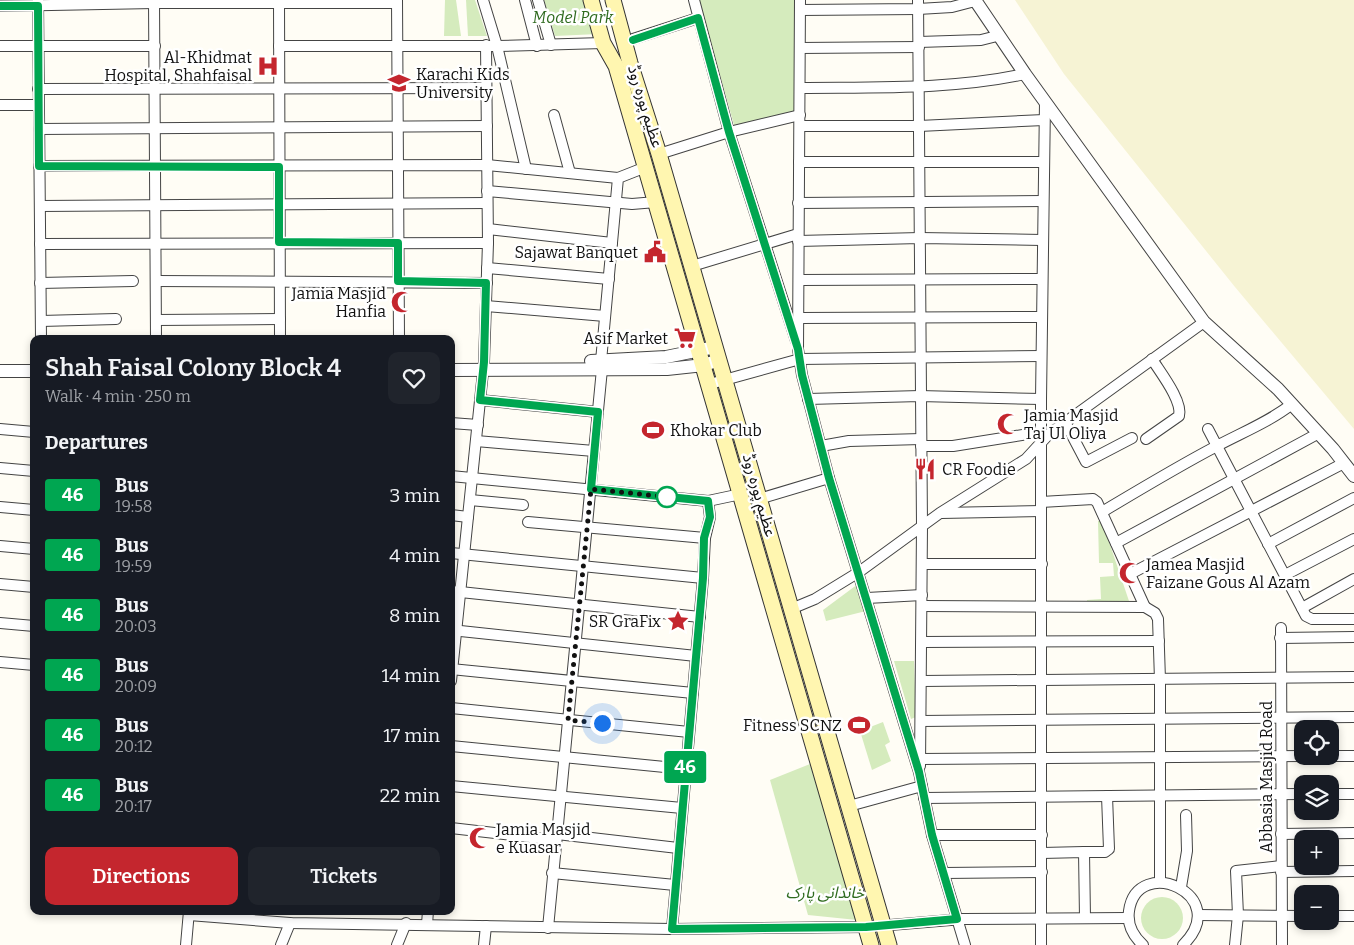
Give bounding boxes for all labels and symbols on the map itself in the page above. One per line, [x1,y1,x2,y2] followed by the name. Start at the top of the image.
[533,8,614,27] park label: Model Park
[104,48,252,85] place label: Al-Khidmat Hospital, Shahfaisal
[255,53,281,79] hospital icon: Al-Khidmat Hospital, Shahfaisal
[621,62,667,151] street label: عظیم پورہ روڈ
[416,65,510,102] place label: Karachi Kids University
[386,70,412,96] school or university icon: Karachi Kids University
[642,239,668,265] public building icon: Sajawat Banquet
[515,243,638,262] place label: Sajawat Banquet
[291,284,386,321] place label: Jamia Masjid Hanfia
[389,289,415,315] mosque icon: Jamia Masjid Hanfia
[672,325,698,351] supermarket icon: Asif Market
[583,329,668,348] place label: Asif Market
[1023,406,1119,443] place label: Jamia Masjid Taj Ul Oliya
[995,411,1021,437] mosque icon: Jamia Masjid Taj Ul Oliya
[640,417,666,443] sports icon: Khokar Club
[670,421,762,440] place label: Khokar Club
[736,451,780,540] street label: عظیم پورہ روڈ
[912,456,938,482] restaurant icon: CR Foodie
[942,460,1016,479] place label: CR Foodie
[656,486,678,508] unlabelled marker
[1145,555,1310,592] place label: Jamea Masjid Faizane Gous Al Azam
[1117,560,1143,586] mosque icon: Jamea Masjid Faizane Gous Al Azam
[665,608,691,634] place icon: SR GraFix
[589,612,661,631] place label: SR GraFix
[1257,700,1276,853] street label: Abbasia Masjid Road
[590,711,615,736] your location
[846,712,872,738] sports icon: Fitness SCNZ
[743,716,842,735] place label: Fitness SCNZ
[662,751,708,783] line badge: 46
[495,820,591,857] place label: Jamia Masjid e Kuasar
[467,825,493,851] mosque icon: Jamia Masjid e Kuasar
[786,883,865,903] park label: خاندانی پارک

